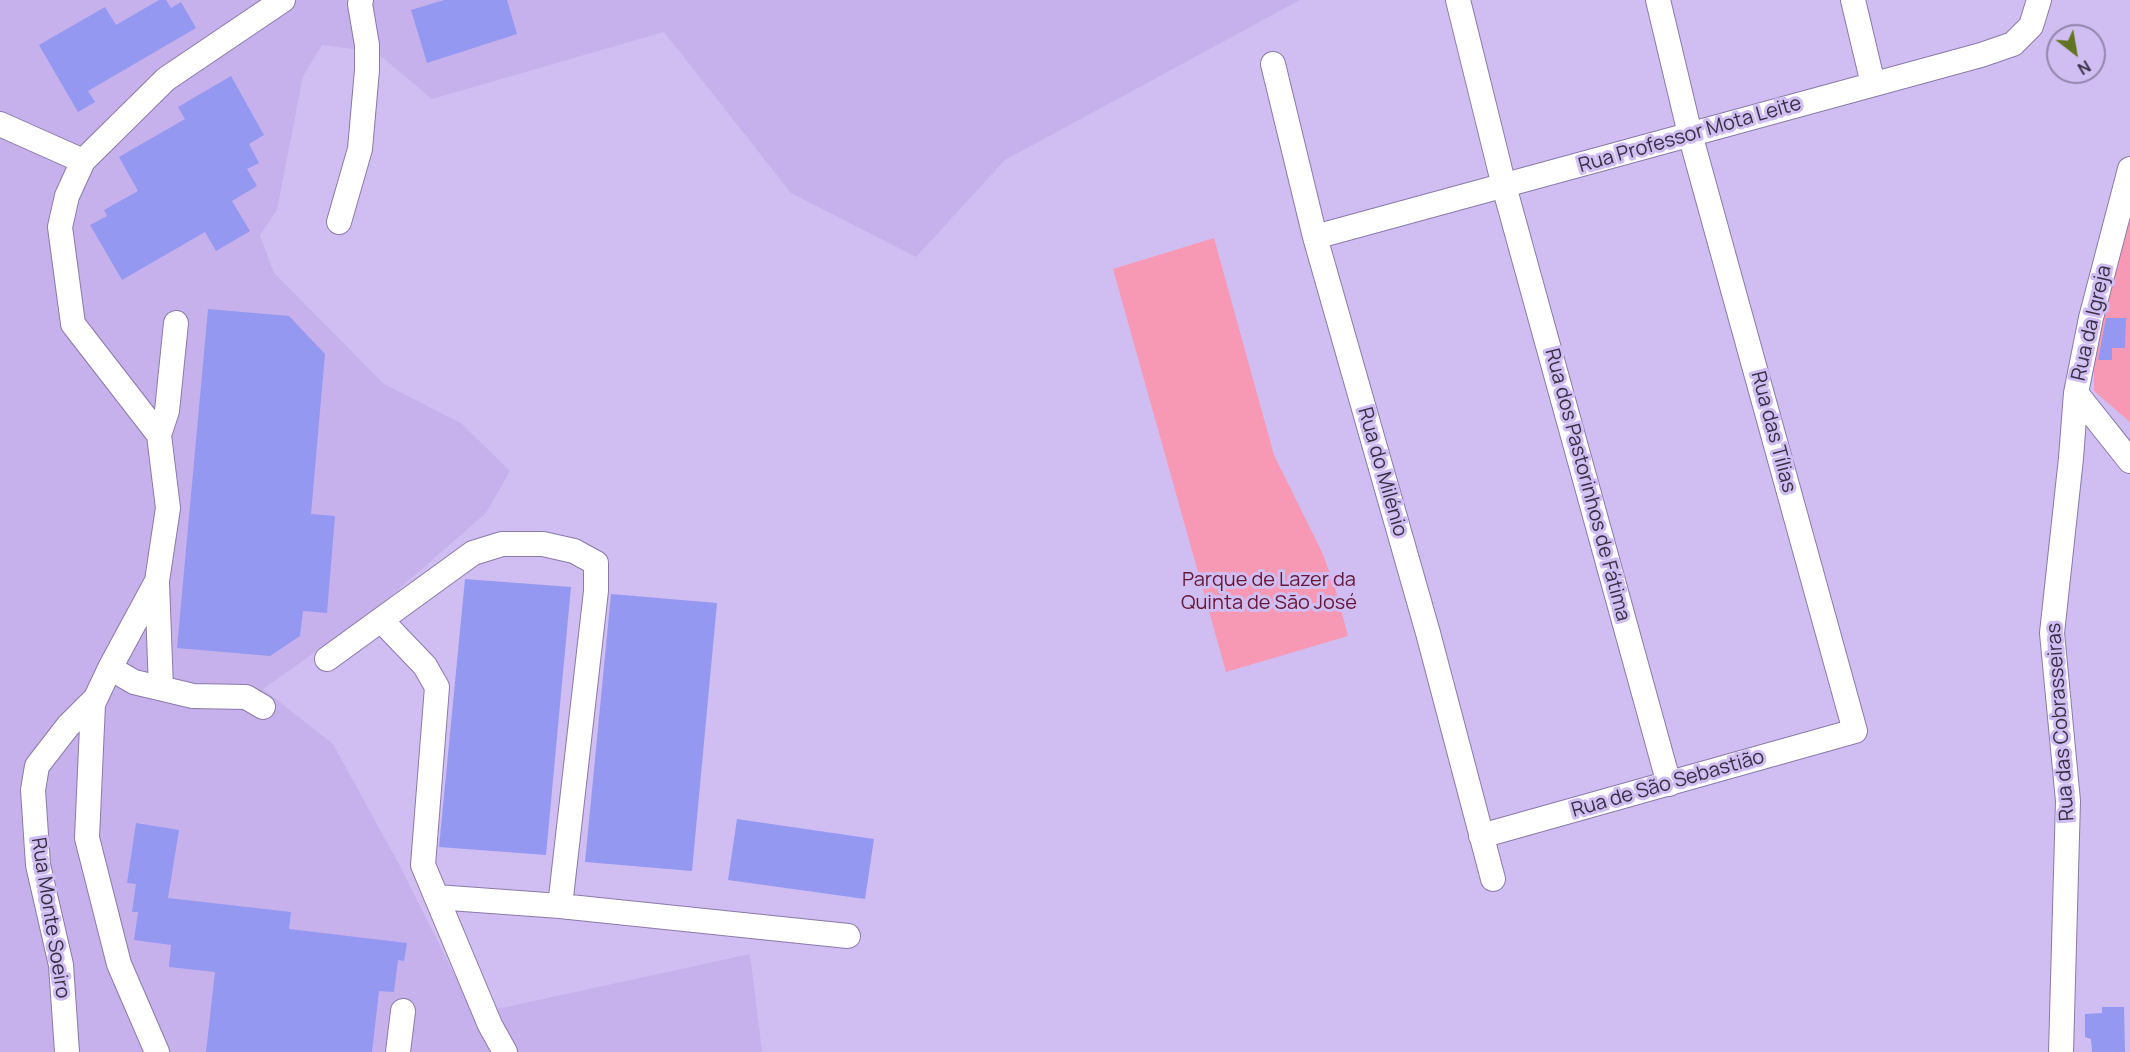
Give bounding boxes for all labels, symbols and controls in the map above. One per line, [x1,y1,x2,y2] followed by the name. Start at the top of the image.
[2046,24,2106,84] north arrow
[2074,55,2095,80] text: N
[1576,92,1804,178] street label: Rua Professor Mota Leite
[2067,263,2117,383] street label: Rua da Igreja
[1539,346,1635,624] street label: Rua dos Pastorinhos de Fátima
[1745,369,1801,495] street label: Rua das Tílias
[1352,405,1412,539] street label: Rua do Milénio
[1181,568,1357,615] park label: Parque de Lazer da Quinta de São José
[2042,622,2080,822] street label: Rua das Cobrasseiras
[1569,745,1767,823] street label: Rua de São Sebastião
[25,836,75,1000] street label: Rua Monte Soeiro

